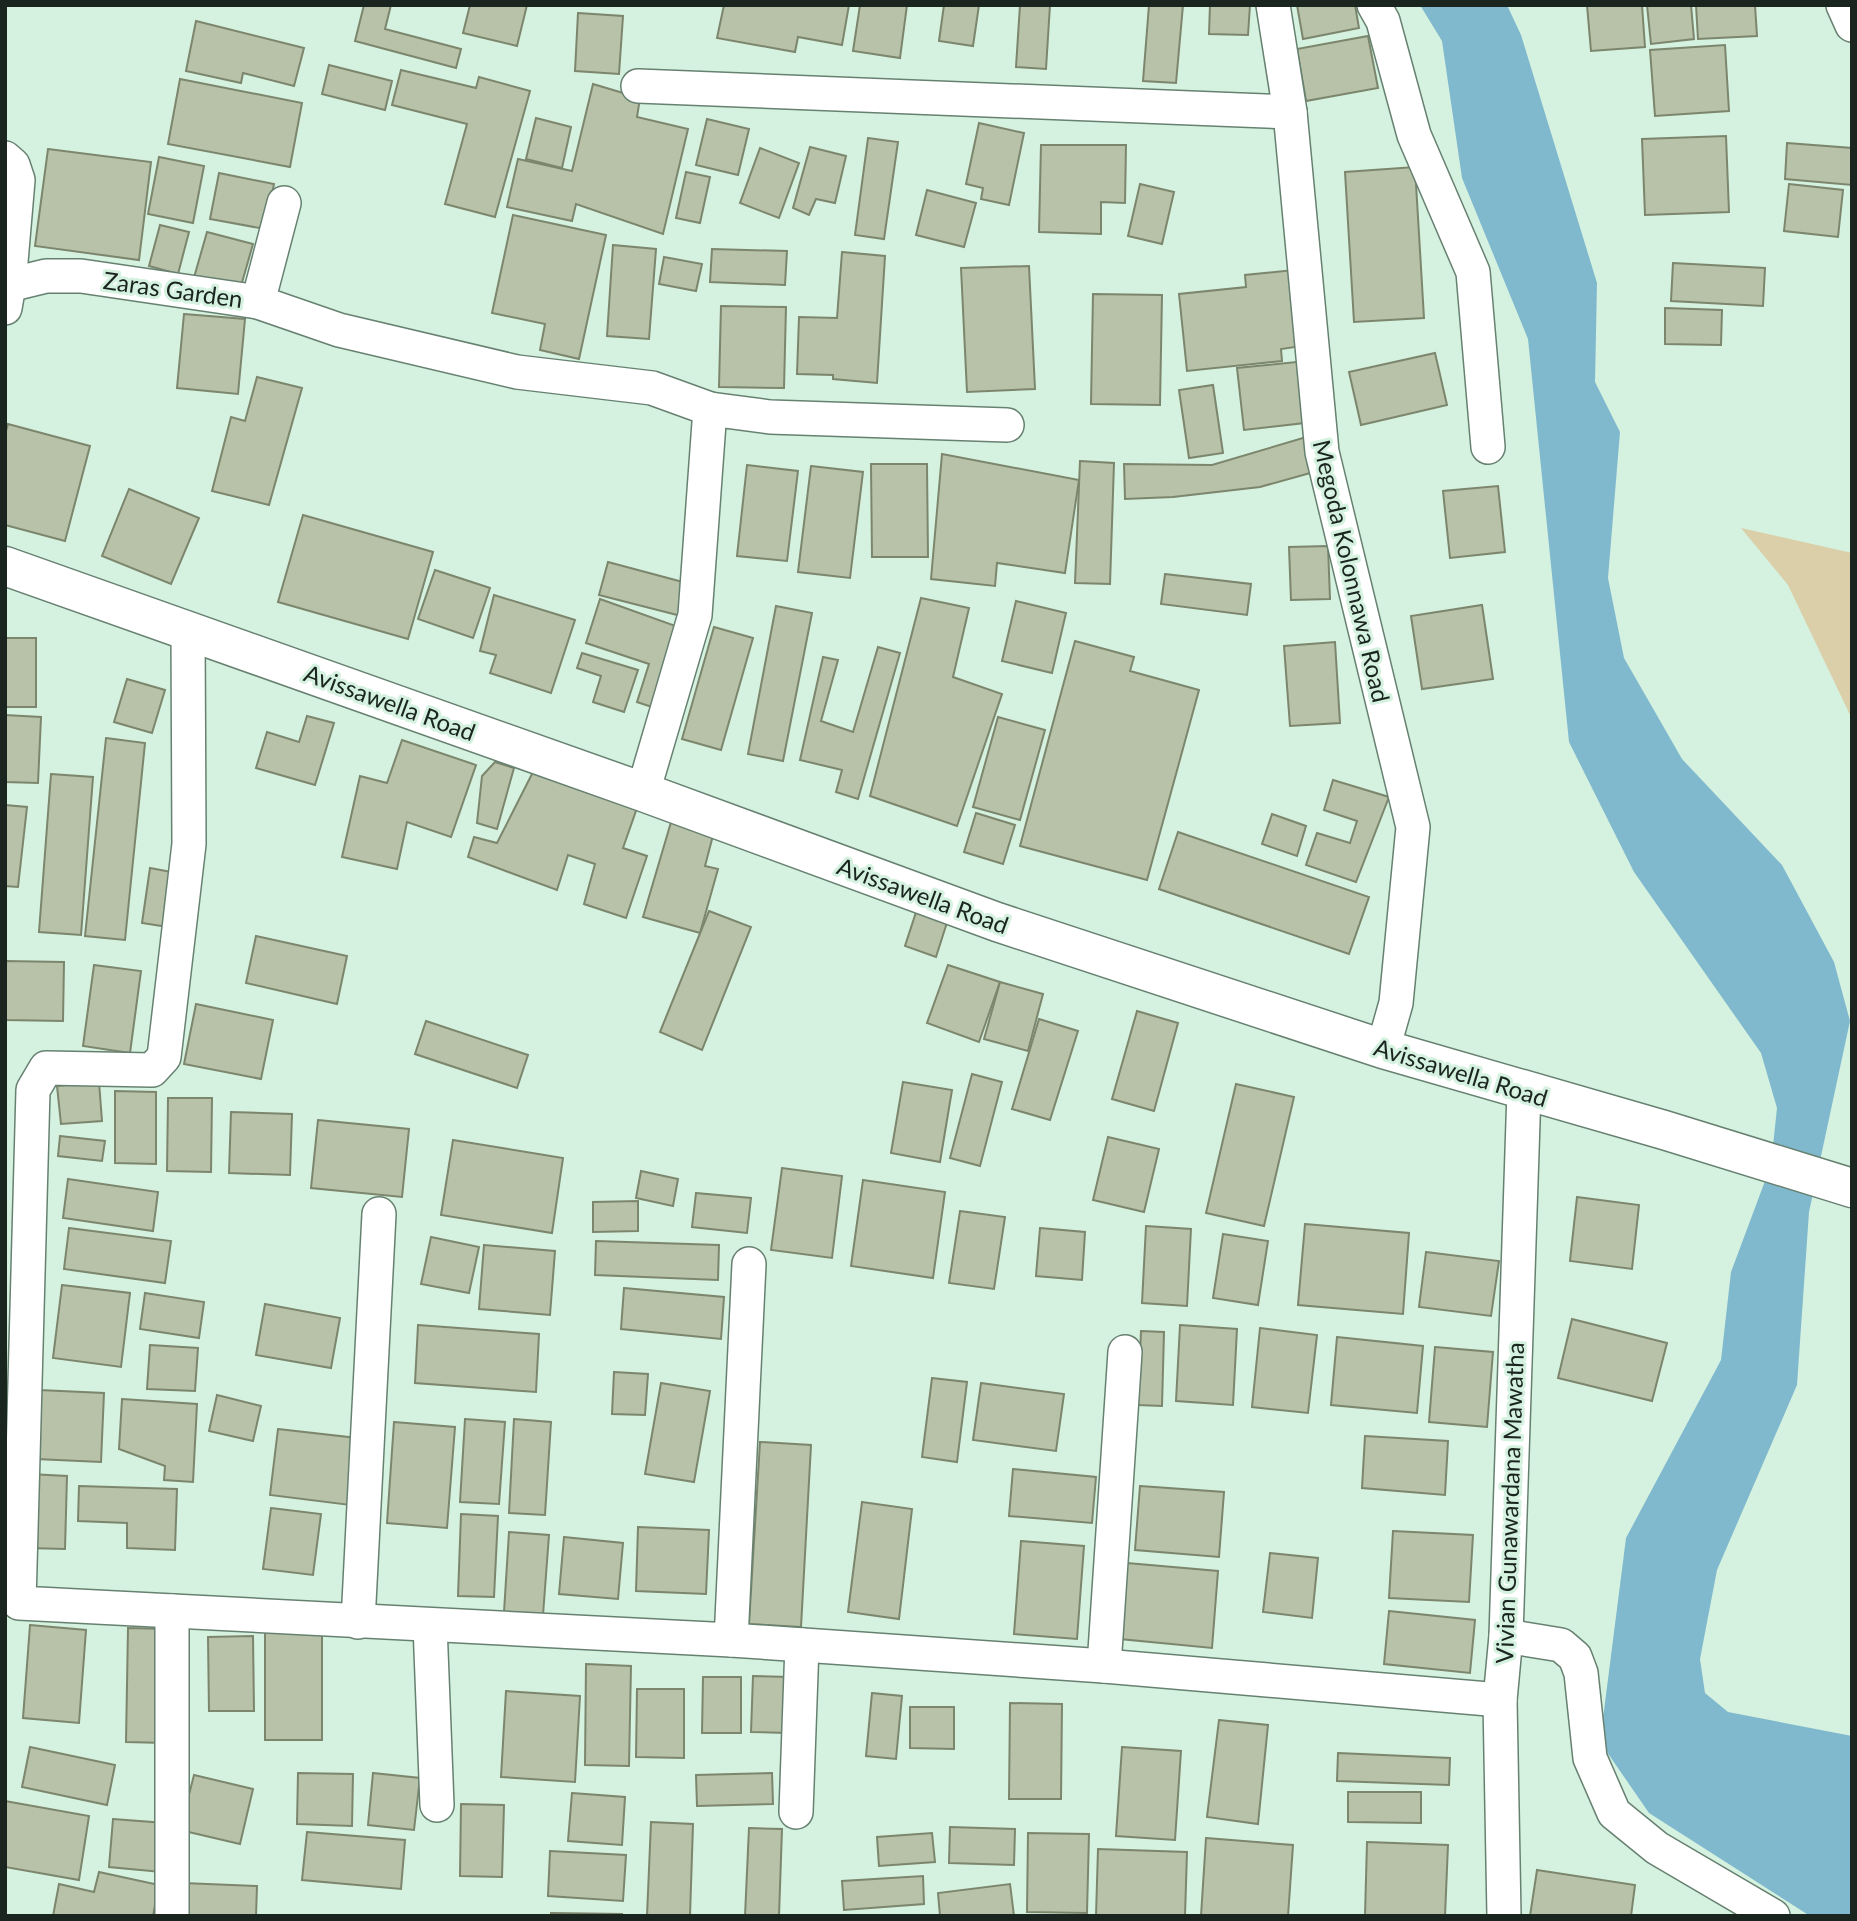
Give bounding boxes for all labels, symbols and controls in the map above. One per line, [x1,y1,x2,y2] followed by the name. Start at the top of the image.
[101,265,245,313] street label: Zaras Garden
[1308,437,1396,705] street label: Megoda Kolonnawa Road
[300,658,480,746] street label: Avissawella Road
[833,851,1013,939] street label: Avissawella Road
[1371,1032,1551,1112] street label: Avissawella Road
[1489,1342,1529,1664] street label: Vivian Gunawardana Mawatha

